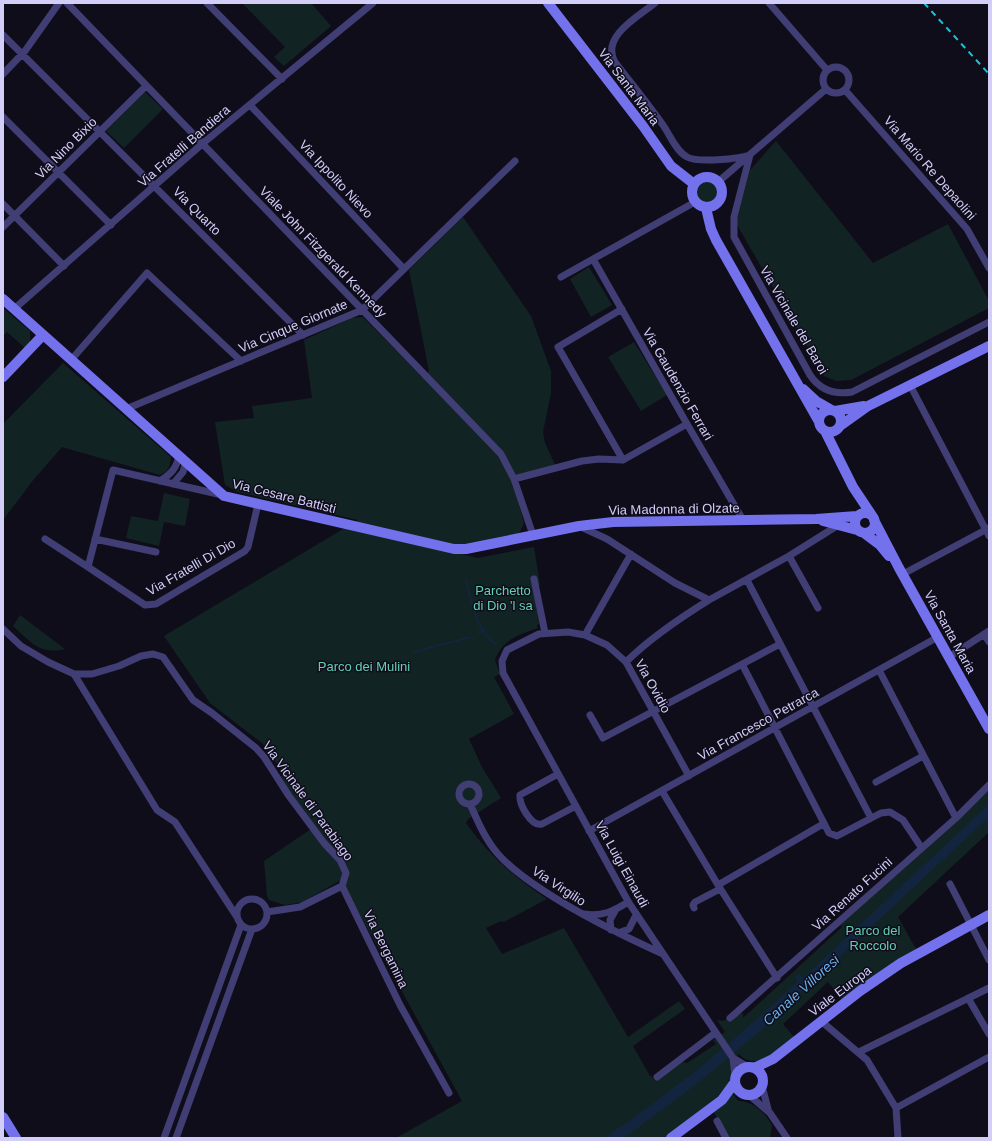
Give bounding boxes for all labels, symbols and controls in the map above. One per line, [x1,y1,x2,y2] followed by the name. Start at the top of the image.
[595,46,663,129] street label: Via Santa Maria
[135,102,234,190] street label: Via Fratelli Bandiera
[881,113,979,223] street label: Via Mario Re Depaolini
[32,114,100,182] street label: Via Nino Bixio
[296,137,376,221] street label: Via Ippolito Nievo
[256,183,390,321] street label: Viale John Fitzgerald Kennedy
[170,184,224,238] street label: Via Quarto
[757,263,831,377] street label: Via Vicinale del Baroi
[236,296,350,356] street label: Via Cinque Giornate
[640,325,716,443] street label: Via Gaudenzio Ferrari
[230,476,338,516] street label: Via Cesare Battisti
[608,500,740,518] street label: Via Madonna di Olzate
[144,535,238,599] street label: Via Fratelli Di Dio
[473,583,534,613] park label: Parchetto di Dio 'l sa
[921,588,979,677] street label: Via Santa Maria
[632,657,674,715] street label: Via Ovidio
[318,659,410,674] park label: Parco dei Mulini
[695,684,822,763] street label: Via Francesco Petrarca
[260,738,356,864] street label: Via Vicinale di Parabiago
[592,818,652,910] street label: Via Luigi Einaudi
[809,854,895,934] street label: Via Renato Fucini
[529,863,589,909] street label: Via Virgilio
[361,907,412,991] street label: Via Bergamina
[846,923,901,953] park label: Parco del Roccolo
[760,951,843,1028] water label: Canale Villoresi
[806,962,875,1019] street label: Viale Europa

